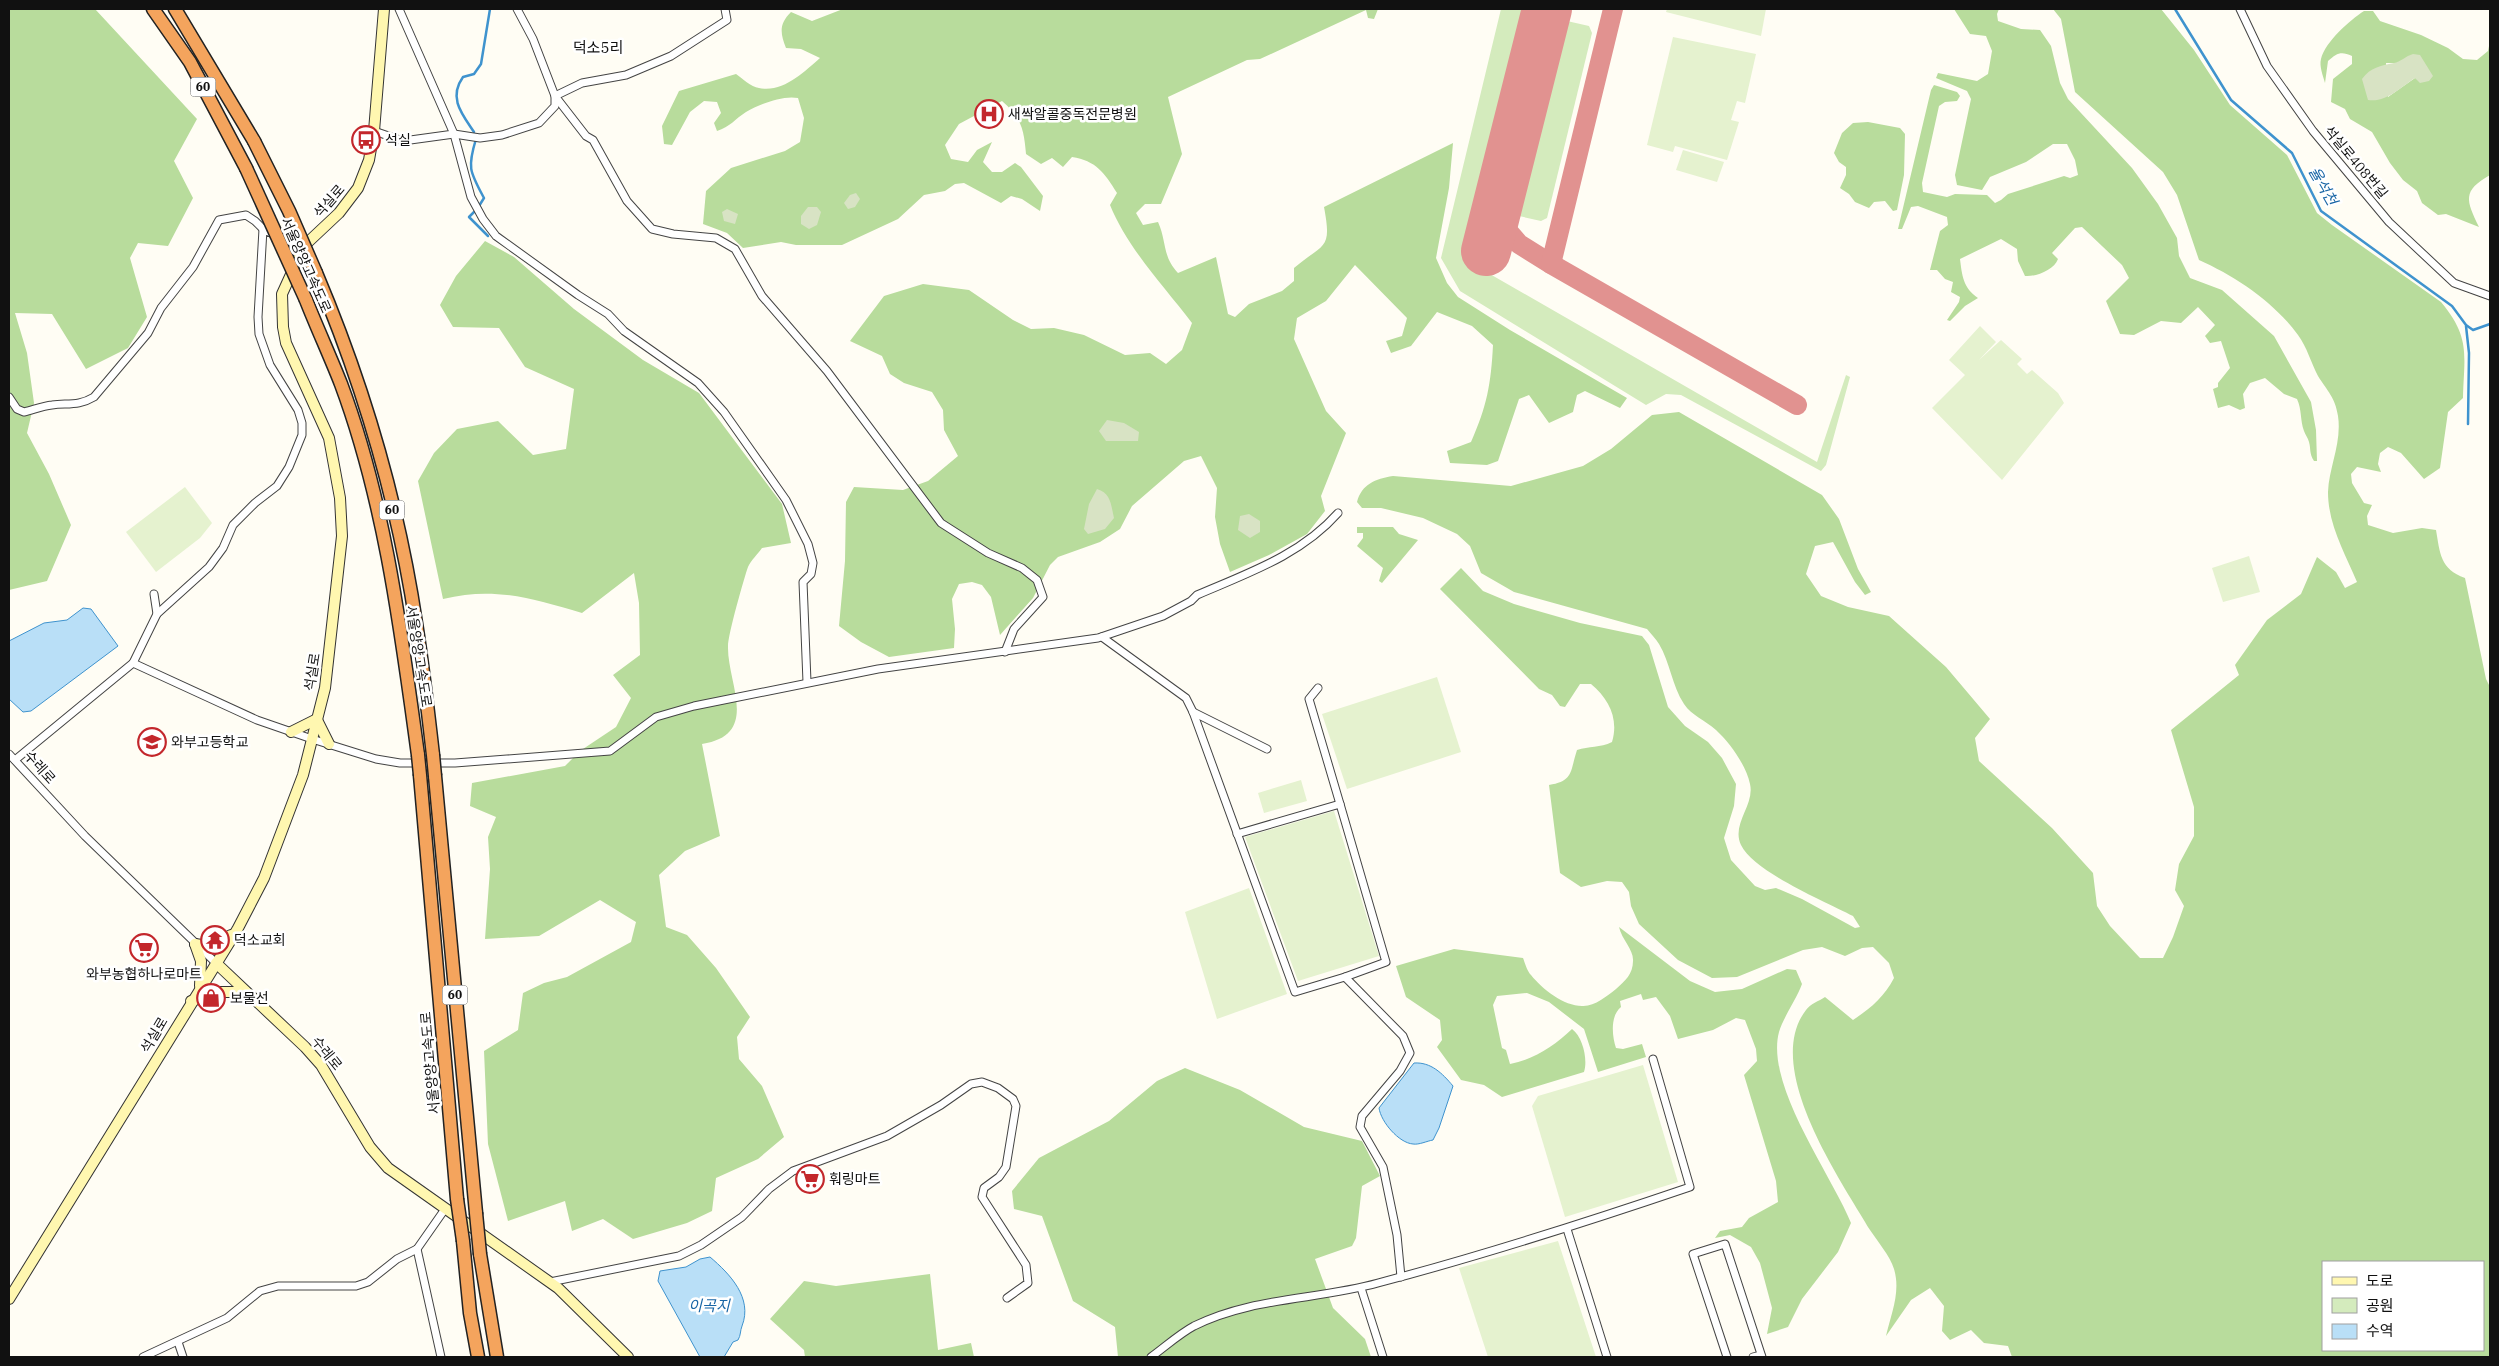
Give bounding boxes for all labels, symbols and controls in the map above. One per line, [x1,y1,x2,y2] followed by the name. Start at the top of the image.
[573,38,623,57] district label: 덕소5리
[190,77,216,96] road number: 60
[974,99,1004,129] hospital icon: 새싹알콜중독전문병원
[1008,105,1137,123] place label: 새싹알콜중독전문병원
[2320,122,2392,202] street label: 석실로408번길
[351,125,381,155] bus stop icon: 석실
[385,131,411,149] place label: 석실
[2305,163,2343,210] water label: 율석천
[310,180,349,221] street label: 석실로
[277,214,335,316] street label: 서울양양고속도로
[380,500,404,520] road number: 60
[402,604,436,708] street label: 서울양양고속도로
[300,651,324,692] street label: 석실로
[137,727,167,757] school or university icon: 와부고등학교
[171,733,248,751] place label: 와부고등학교
[20,747,60,787] street label: 수레로
[200,925,230,955] temple icon: 덕소교회
[234,931,286,949] place label: 덕소교회
[129,933,159,963] supermarket icon: 와부농협하나로마트
[86,965,202,983] place label: 와부농협하나로마트
[196,983,226,1013] shop icon: 보물선
[442,986,468,1004] road number: 60
[230,989,269,1007] place label: 보물선
[417,1011,443,1115] street label: 서울양양고속도로
[136,1014,172,1056] street label: 석실로
[308,1032,346,1074] street label: 수레로
[795,1164,825,1194] supermarket icon: 훠링마트
[829,1170,881,1188] place label: 훠링마트
[2322,1261,2484,1351] legend
[2366,1271,2394,1290] text: 도로
[688,1296,731,1315] water label: 이곡지
[2366,1296,2394,1315] text: 공원
[2366,1321,2394,1340] text: 수역

